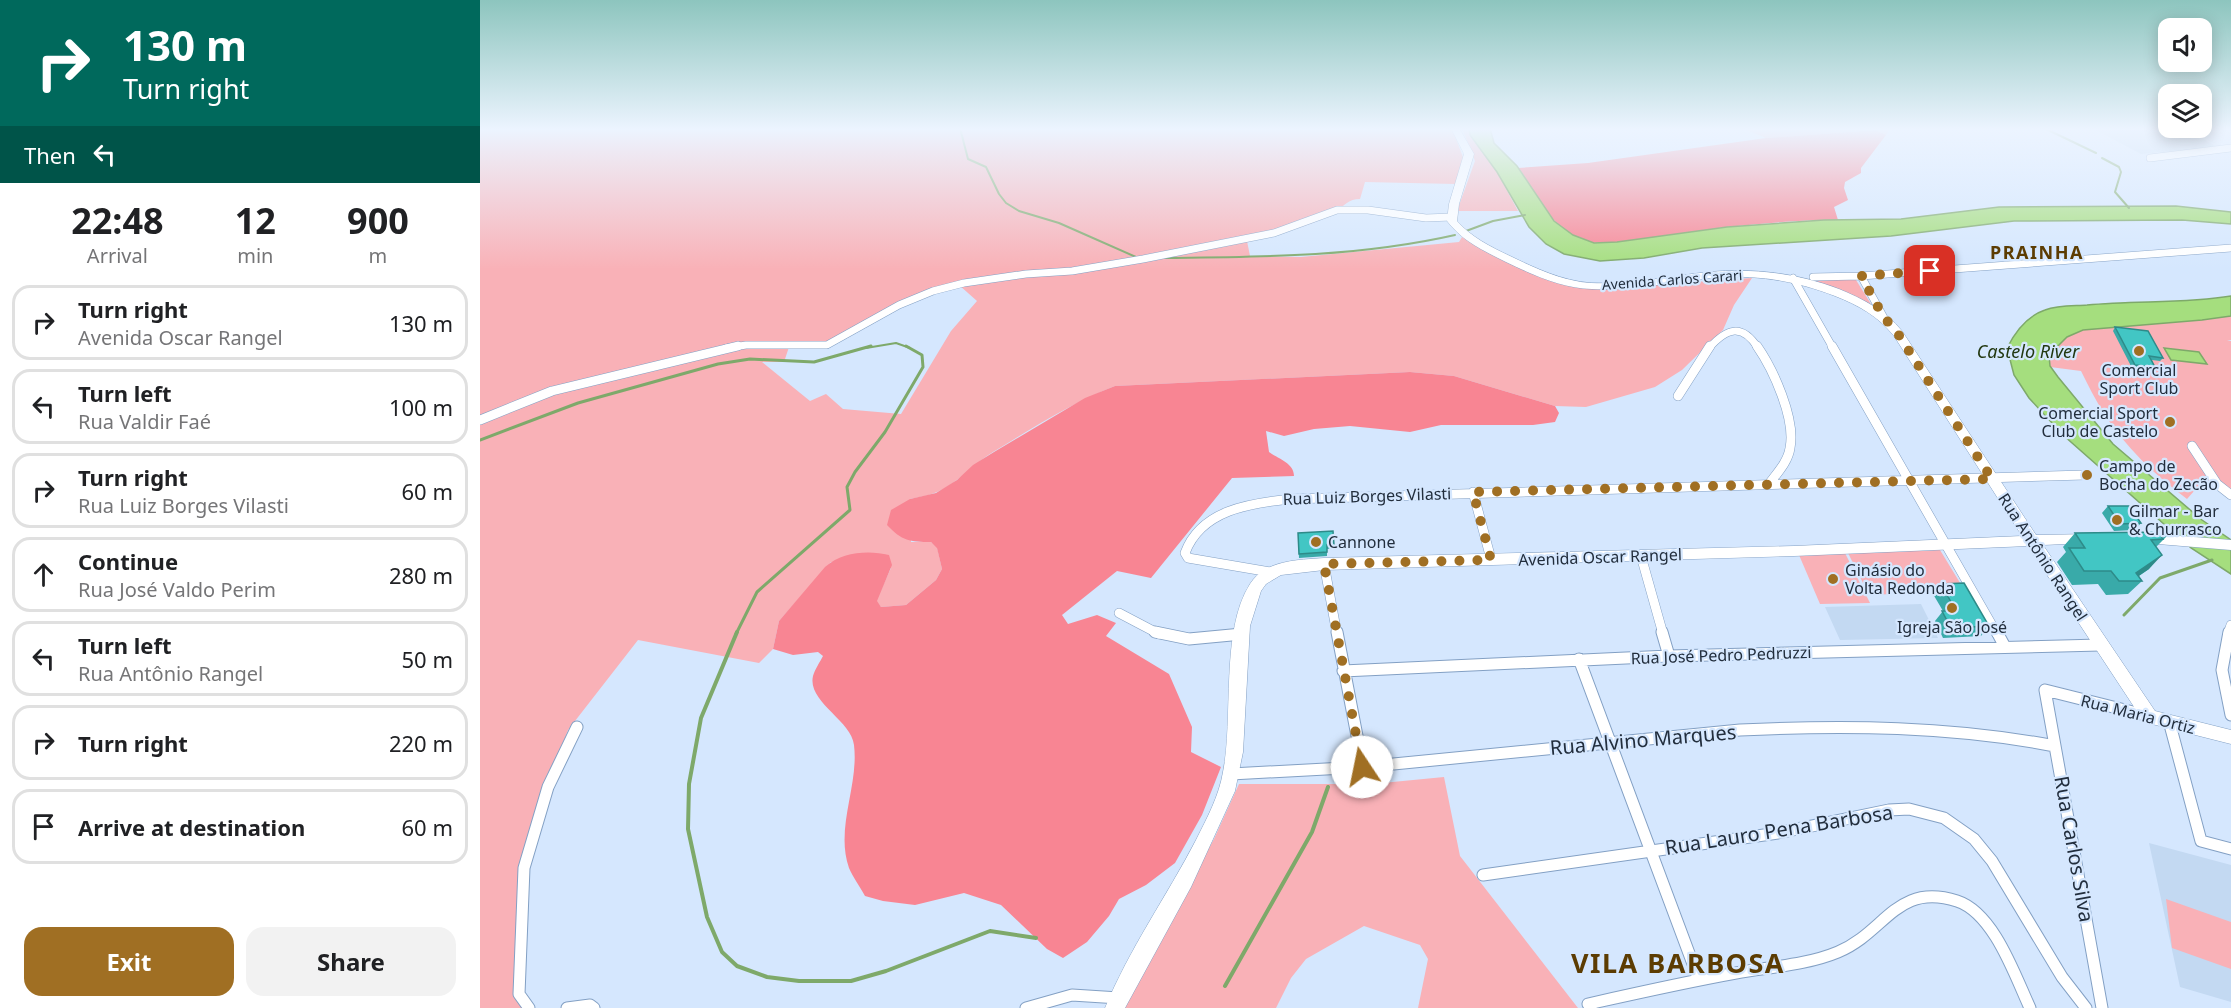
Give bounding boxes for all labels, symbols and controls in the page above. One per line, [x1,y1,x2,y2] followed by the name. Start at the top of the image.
[123,16,247,73] text: 130 m
[2158,18,2212,138] map controls
[2158,18,2212,72] button: sound
[24,24,102,102] icon: right
[123,70,249,107] text: Turn right
[2158,84,2212,138] button: layers
[88,138,121,171] icon: left
[24,140,76,170] text: Then
[71,196,164,245] text: 22:48
[235,196,276,245] text: 12
[347,196,409,245] text: 900
[1990,240,2084,264] district label: PRAINHA
[87,242,148,269] text: Arrival
[237,242,273,269] text: min
[369,242,387,269] text: m
[1904,245,1955,296] pin
[1913,254,1946,287] icon: arrive
[1601,265,1743,294] street label: Avenida Carlos Carari
[78,294,188,324] text: Turn right
[27,306,60,339] icon: right
[389,308,453,338] text: 130 m
[78,324,283,351] text: Avenida Oscar Rangel
[1977,339,2080,363] water label: Castelo River
[2132,344,2146,358] marker: Comercial Sport Club
[2100,359,2178,399] place label: Comercial Sport Club
[78,378,172,408] text: Turn left
[27,390,60,423] icon: left
[389,392,453,422] text: 100 m
[2038,402,2158,442] place label: Comercial Sport Club de Castelo
[78,408,211,435] text: Rua Valdir Faé
[2163,415,2177,429] marker: Comercial Sport Club de Castelo
[2099,455,2218,495] place label: Campo de Bocha do Zecão
[78,462,188,492] text: Turn right
[2080,468,2094,482] marker: Campo de Bocha do Zecão
[27,474,60,507] icon: right
[402,476,453,506] text: 60 m
[1282,482,1452,510] street label: Rua Luiz Borges Vilasti
[1993,489,2093,625] street label: Rua Antônio Rangel
[78,492,289,519] text: Rua Luiz Borges Vilasti
[2129,500,2222,540] place label: Gilmar - Bar & Churrasco
[2110,513,2124,527] marker: Gilmar - Bar & Churrasco
[1328,531,1395,553] place label: Cannone
[1309,535,1323,549] marker: Cannone
[1518,543,1682,571] street label: Avenida Oscar Rangel
[78,546,178,576] text: Continue
[27,558,60,591] icon: ahead
[1845,559,1954,599] place label: Ginásio do Volta Redonda
[389,560,453,590] text: 280 m
[1826,572,1840,586] marker: Ginásio do Volta Redonda
[78,576,276,603] text: Rua José Valdo Perim
[1945,601,1959,615] marker: Igreja São José
[1897,616,2007,638] place label: Igreja São José
[78,630,172,660] text: Turn left
[1630,641,1812,669] street label: Rua José Pedro Pedruzzi
[27,642,60,675] icon: left
[402,644,453,674] text: 50 m
[78,660,263,687] text: Rua Antônio Rangel
[2079,689,2197,739] street label: Rua Maria Ortiz
[1549,718,1737,761] street label: Rua Alvino Marques
[27,726,60,759] icon: right
[78,728,188,758] text: Turn right
[389,728,453,758] text: 220 m
[1330,735,1394,799] position arrow
[2048,774,2101,924] street label: Rua Carlos Silva
[1663,798,1895,861] street label: Rua Lauro Pena Barbosa
[27,810,60,843] icon: arrive
[78,812,305,842] text: Arrive at destination
[402,812,453,842] text: 60 m
[24,927,234,996] button: Exit
[246,927,456,996] button: Share
[1571,944,1785,981] district label: VILA BARBOSA

